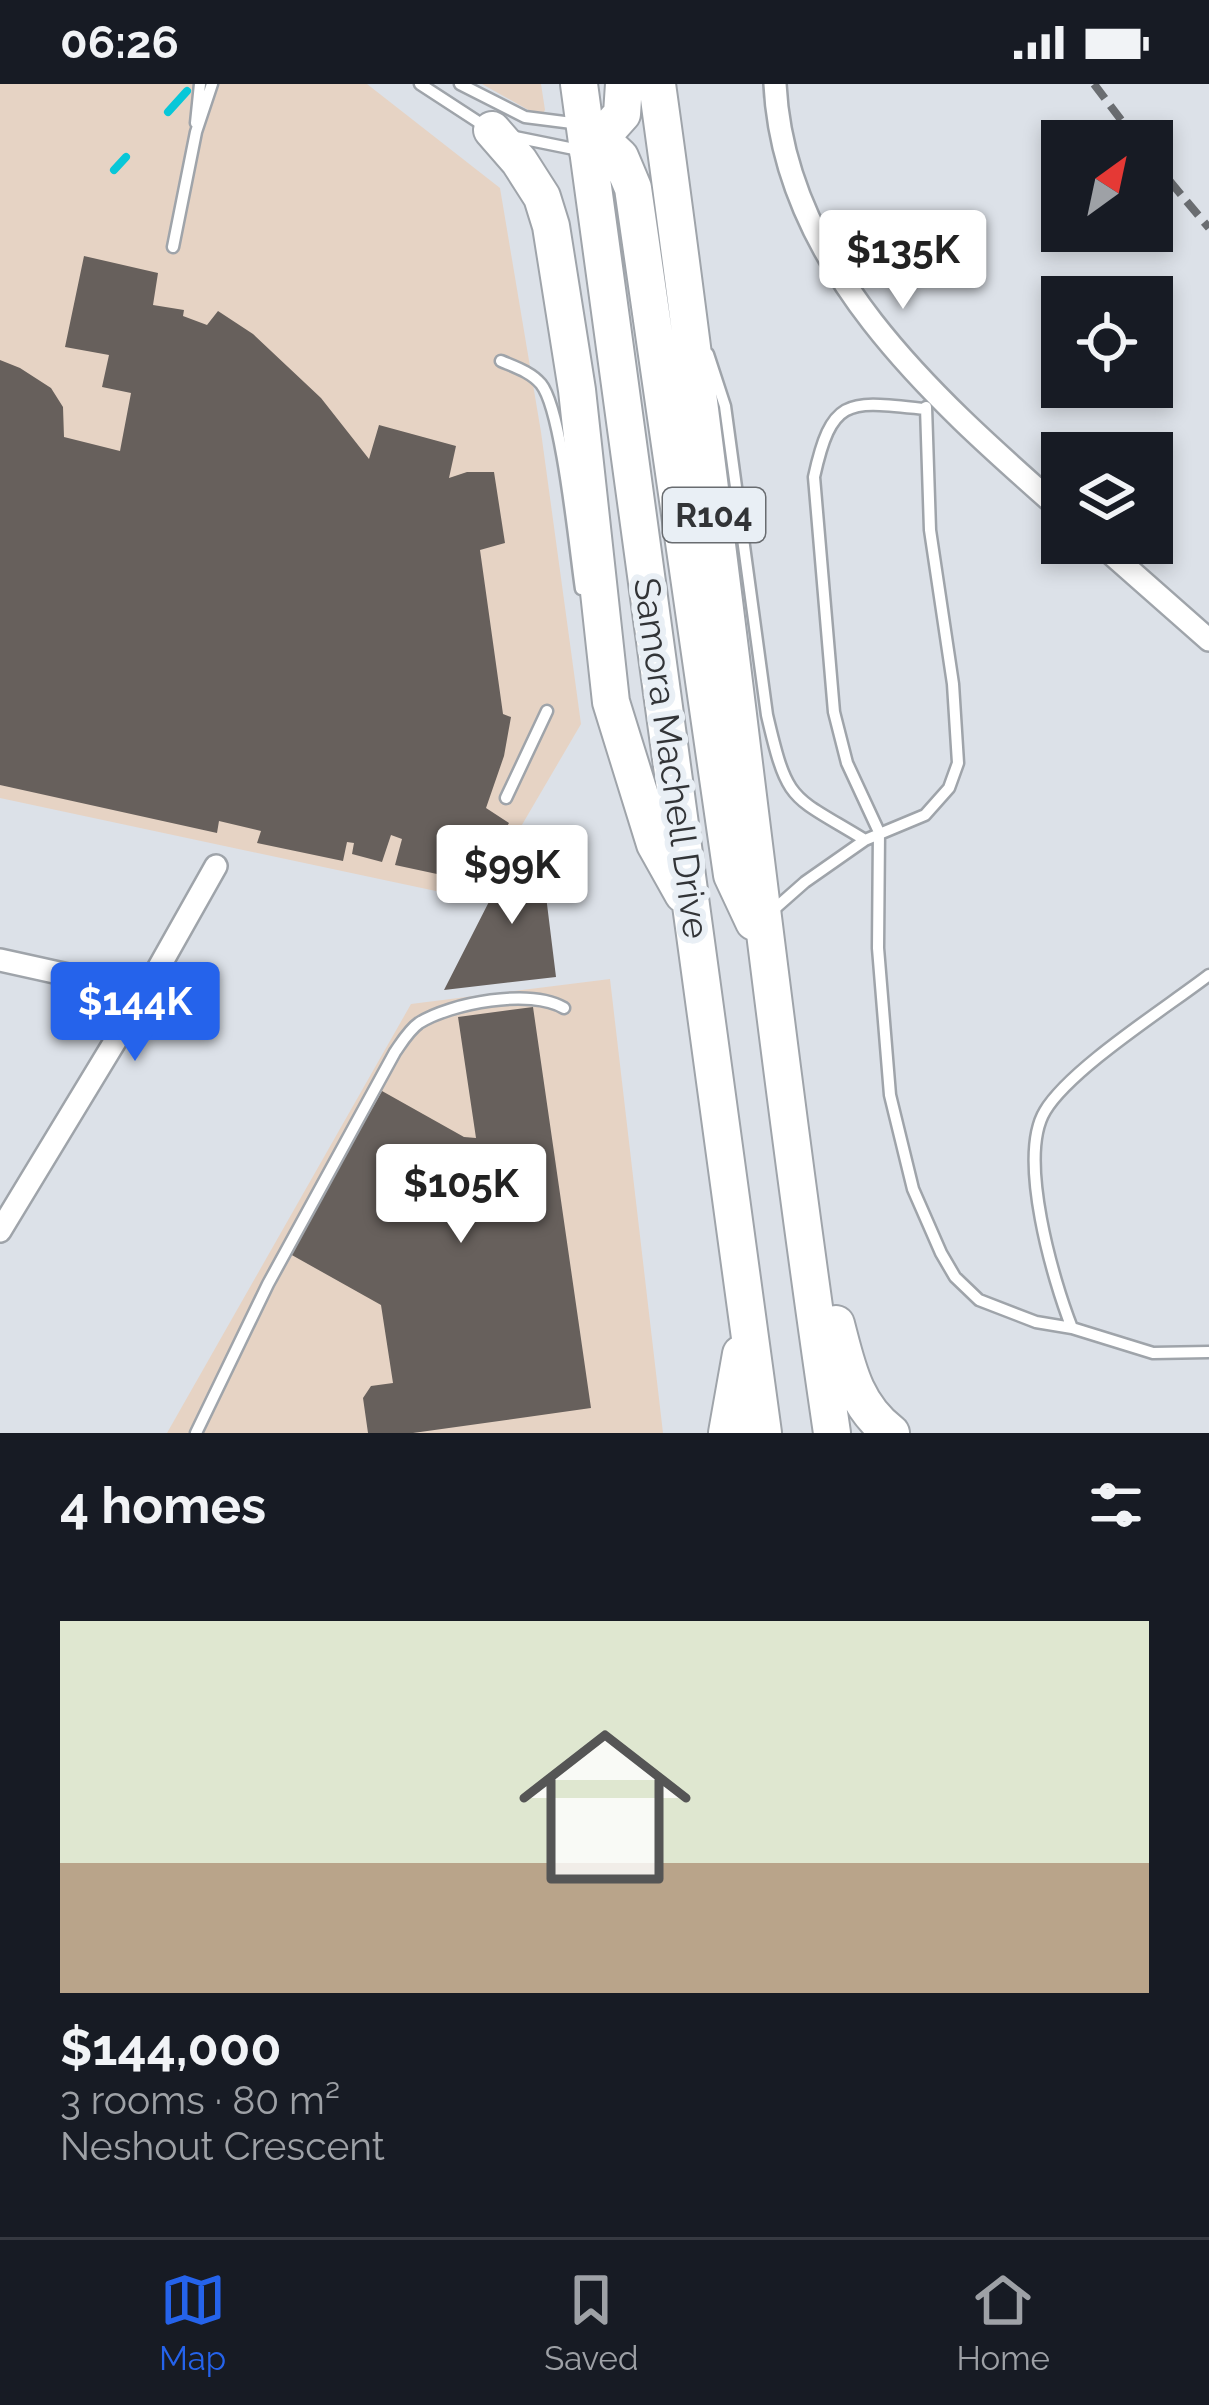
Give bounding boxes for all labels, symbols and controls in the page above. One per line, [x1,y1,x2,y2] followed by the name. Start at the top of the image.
[60,16,179,69] text: 06:26
[1041,120,1173,252] north arrow
[1041,120,1173,564] map controls
[819,210,987,312] pin: $135K
[846,226,960,272] text: $135K
[1041,276,1173,408] button: locate
[1041,432,1173,564] button: layers
[663,488,765,542] road number: R104
[626,575,718,941] street label: Samora Machell Drive
[441,825,583,927] pin: $99K
[464,841,560,887] text: $99K
[51,962,219,1064] pin: $144K
[78,978,192,1024] text: $144K
[377,1144,545,1246] pin: $105K
[403,1160,519,1206] text: $105K
[1083,1472,1149,1538] icon: filters
[60,1475,266,1535] text: 4 homes
[497,1699,713,1915] icon: home
[60,2017,282,2077] text: $144,000
[60,2077,340,2123] text: 3 rooms · 80 m²
[60,2123,385,2169] text: Neshout Crescent
[159,2267,226,2378] tab: Map
[544,2267,639,2378] tab: Saved
[957,2267,1050,2378] tab: Home

